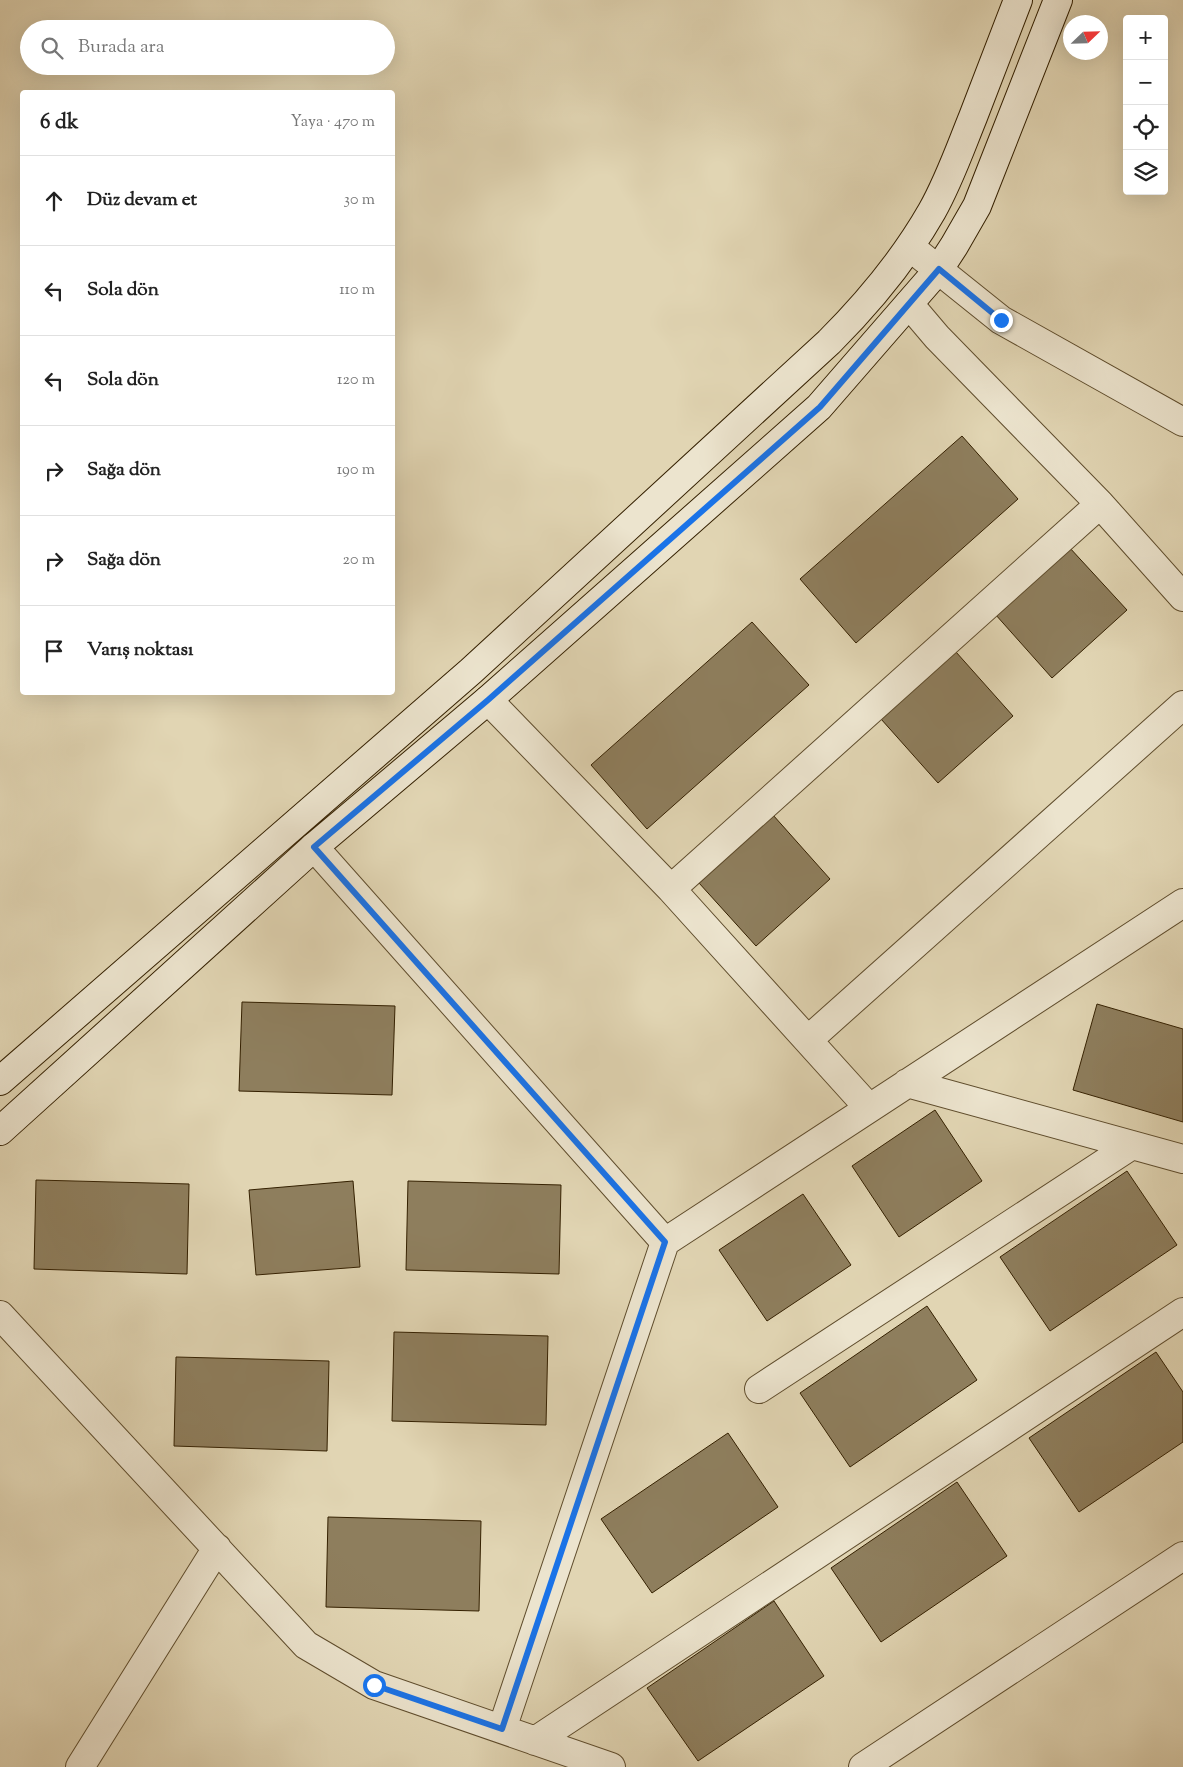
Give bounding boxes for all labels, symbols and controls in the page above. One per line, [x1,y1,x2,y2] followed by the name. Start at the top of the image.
[1063,15,1108,60] north arrow
[1123,15,1168,195] map controls
[1123,15,1168,60] button: +
[20,20,395,75] search box
[38,34,66,62] icon: search
[78,34,164,61] text: Burada ara
[1123,60,1168,105] button: −
[1123,105,1168,150] button: locate
[40,108,78,138] text: 6 dk
[290,111,375,134] text: Yaya · 470 m
[1123,150,1168,195] button: layers
[40,187,68,215] icon: ahead
[87,187,197,214] text: Düz devam et
[344,189,375,212] text: 30 m
[40,277,68,305] icon: left
[87,277,159,304] text: Sola dön
[339,279,375,302] text: 110 m
[990,309,1013,332] route end
[40,367,68,395] icon: left
[87,367,159,394] text: Sola dön
[337,369,375,392] text: 120 m
[40,457,68,485] icon: right
[87,457,161,484] text: Sağa dön
[337,459,375,482] text: 190 m
[40,547,68,575] icon: right
[87,547,161,574] text: Sağa dön
[342,549,375,572] text: 20 m
[40,637,68,665] icon: arrive
[87,637,193,664] text: Varış noktası
[363,1674,386,1697] route start

